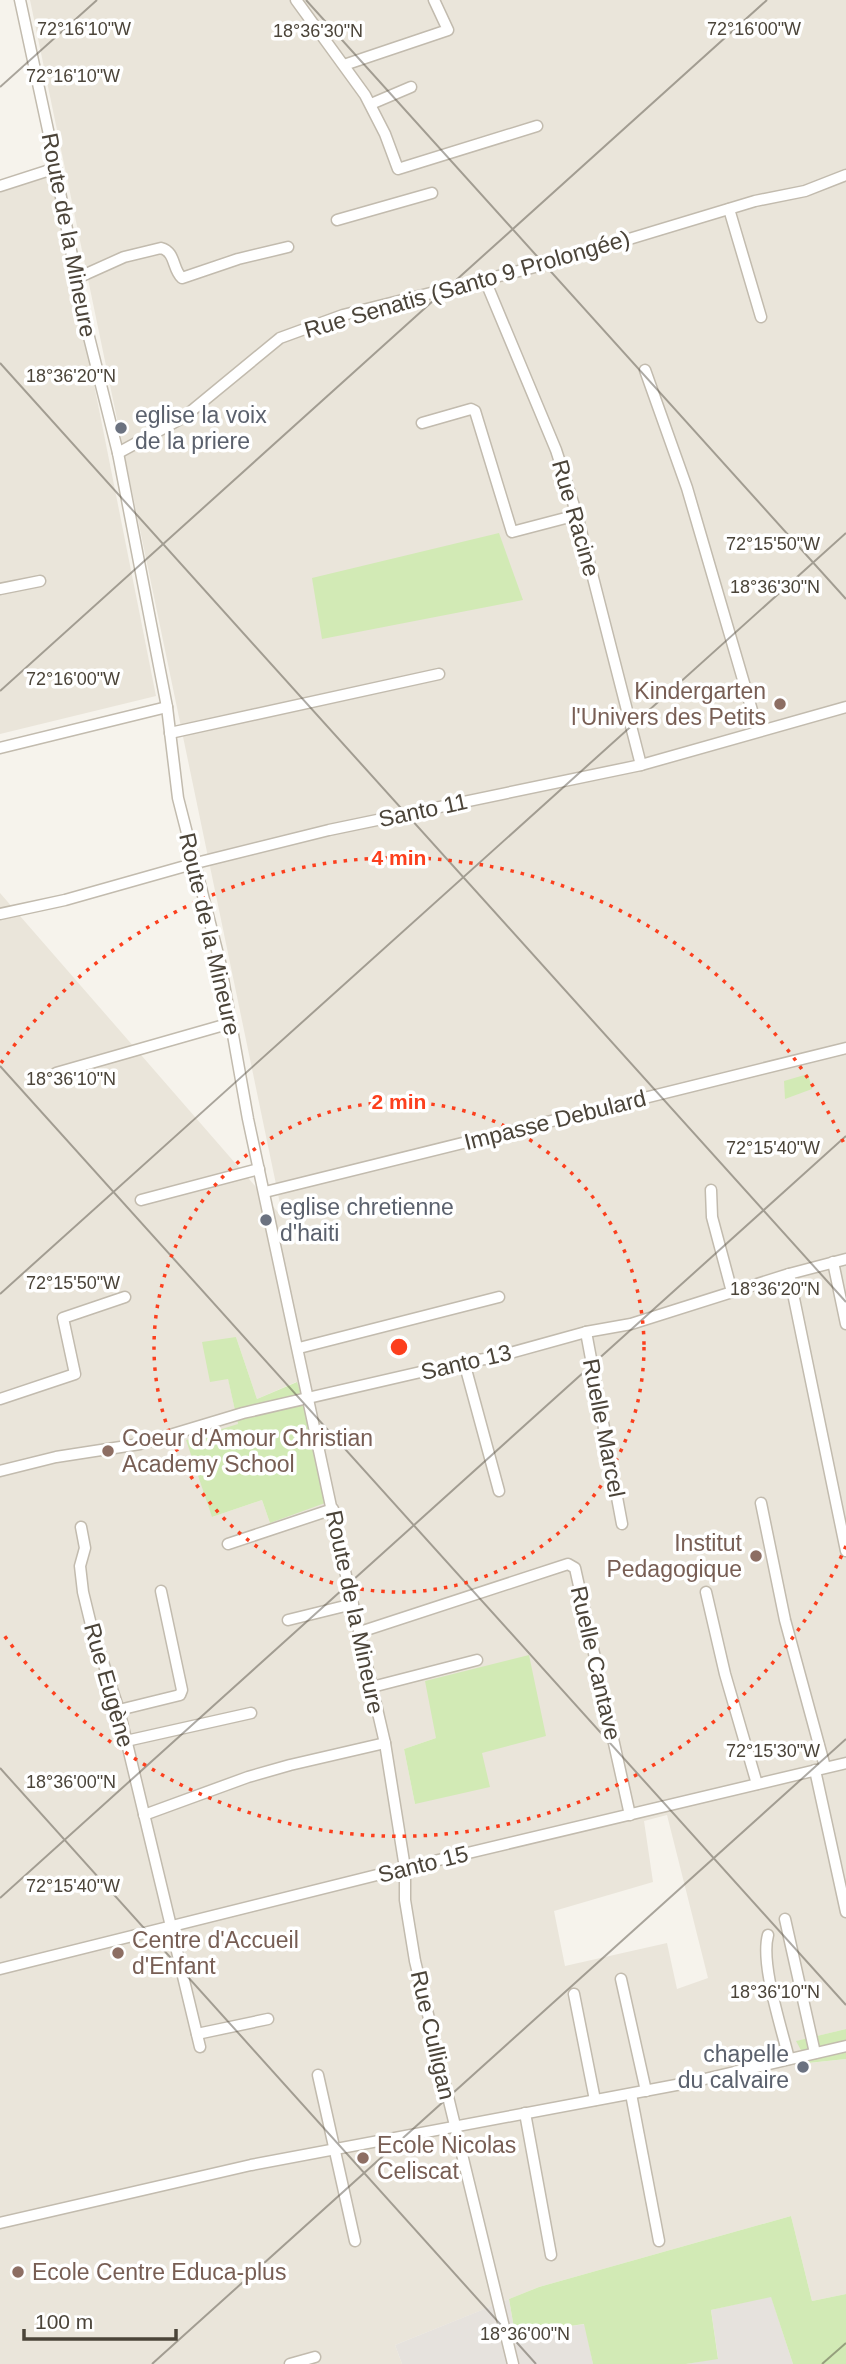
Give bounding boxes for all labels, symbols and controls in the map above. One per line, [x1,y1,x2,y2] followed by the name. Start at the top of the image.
[37,19,131,39] text: 72°16'10"W
[707,19,801,39] text: 72°16'00"W
[273,21,363,41] text: 18°36'30"N
[26,66,120,86] text: 72°16'10"W
[36,131,102,339] street label: Route de la Mineure
[301,225,633,343] street label: Rue Senatis (Santo 9 Prolongée)
[26,366,116,386] text: 18°36'20"N
[135,402,267,454] place label: eglise la voix de la priere
[113,420,129,436] marker: eglise la voix de la priere
[547,457,605,579] street label: Rue Racine
[726,534,820,554] text: 72°15'50"W
[730,577,820,597] text: 18°36'30"N
[26,669,120,689] text: 72°16'00"W
[571,678,766,730] place label: Kindergarten l'Univers des Petits
[772,696,788,712] marker: Kindergarten l'Univers des Petits
[376,788,470,832] street label: Santo 11
[174,830,246,1038] street label: Route de la Mineure
[372,846,426,869] text: 4 min
[26,1069,116,1089] text: 18°36'10"N
[461,1085,649,1155] street label: Impasse Debulard
[372,1090,426,1113] text: 2 min
[726,1138,820,1158] text: 72°15'40"W
[280,1194,454,1246] place label: eglise chretienne d'haiti
[258,1212,274,1228] marker: eglise chretienne d'haiti
[26,1273,120,1293] text: 72°15'50"W
[730,1279,820,1299] text: 18°36'20"N
[387,1335,411,1359] centre of rings
[418,1339,514,1385] street label: Santo 13
[578,1357,630,1499] street label: Ruelle Marcel
[122,1425,373,1477] place label: Coeur d'Amour Christian Academy School
[100,1443,116,1459] marker: Coeur d'Amour Christian Academy School
[321,1508,389,1716] street label: Route de la Mineure
[606,1530,743,1582] place label: Institut Pedagogique
[748,1548,764,1564] marker: Institut Pedagogique
[566,1583,626,1743] street label: Ruelle Cantave
[79,1620,139,1750] street label: Rue Eugène
[726,1741,820,1761] text: 72°15'30"W
[26,1772,116,1792] text: 18°36'00"N
[375,1840,471,1888] street label: Santo 15
[26,1876,120,1896] text: 72°15'40"W
[132,1927,299,1979] place label: Centre d'Accueil d'Enfant
[110,1945,126,1961] marker: Centre d'Accueil d'Enfant
[406,1968,460,2102] street label: Rue Culligan
[730,1982,820,2002] text: 18°36'10"N
[678,2041,789,2093] place label: chapelle du calvaire
[795,2059,811,2075] marker: chapelle du calvaire
[377,2132,516,2184] place label: Ecole Nicolas Celiscat
[355,2150,371,2166] marker: Ecole Nicolas Celiscat
[32,2259,286,2285] place label: Ecole Centre Educa-plus
[10,2264,26,2280] marker: Ecole Centre Educa-plus
[24,2298,177,2342] scale bar
[35,2310,93,2333] text: 100 m
[480,2324,570,2344] text: 18°36'00"N

